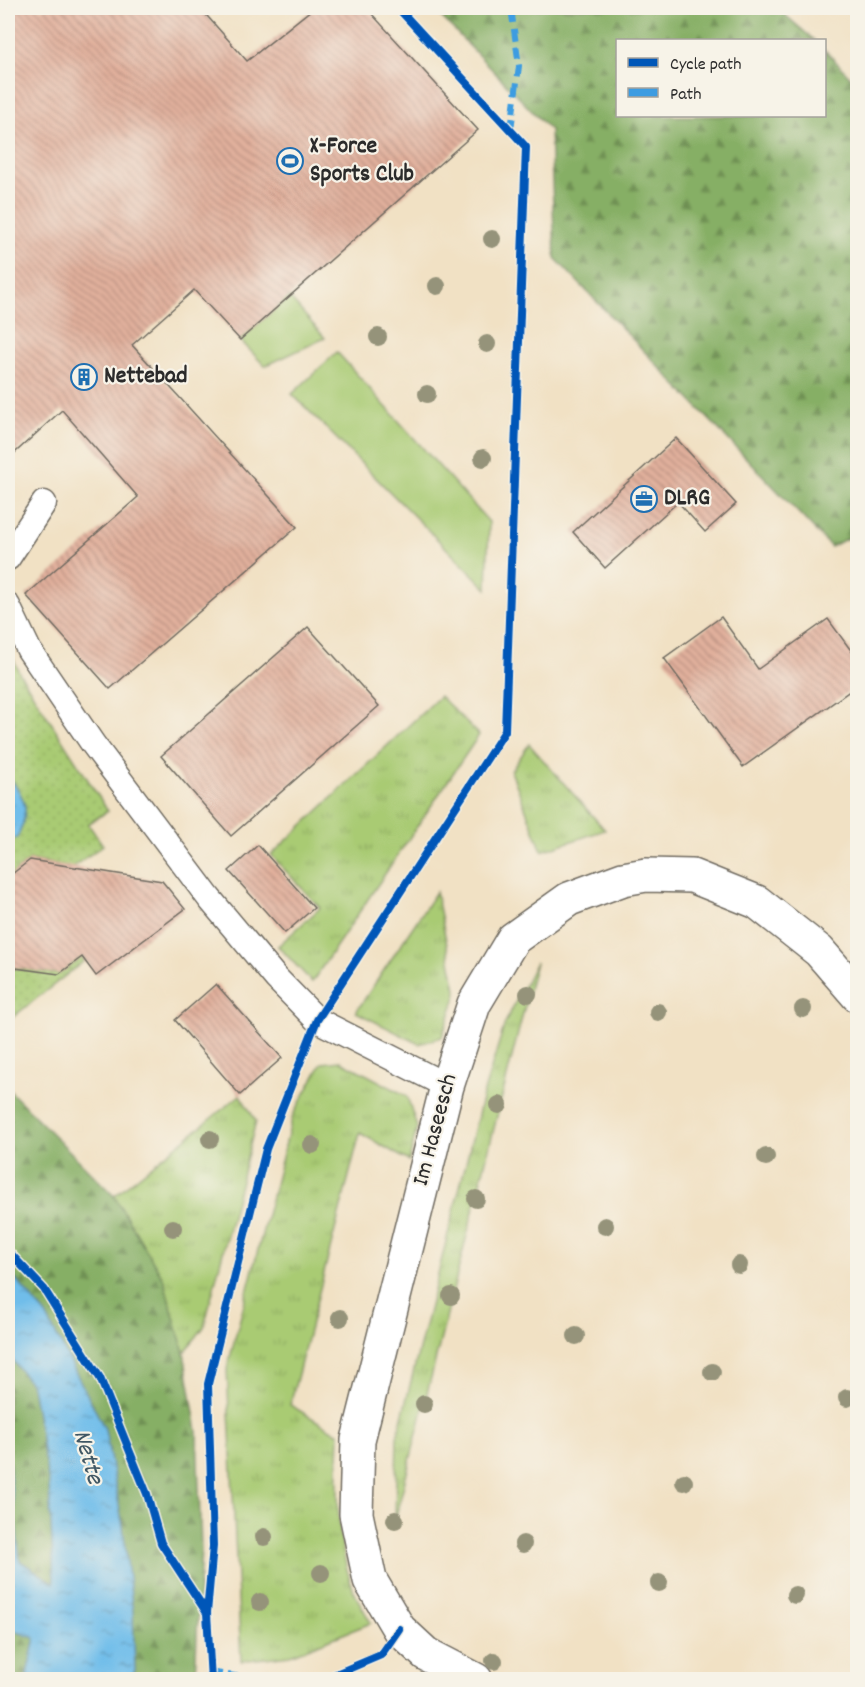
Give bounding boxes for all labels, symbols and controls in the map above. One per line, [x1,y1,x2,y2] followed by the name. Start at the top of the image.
[616,39,826,117] legend
[670,53,741,78] text: Cycle path
[670,83,702,108] text: Path
[310,130,414,192] place label: X-Force Sports Club
[275,146,305,176] sports icon: X-Force Sports Club
[104,360,188,394] place label: Nettebad
[69,362,99,392] building icon: Nettebad
[664,482,710,516] place label: DLRG
[629,484,659,514] office icon: DLRG
[405,1070,467,1190] street label: Im Haseesch
[62,1426,113,1490] water label: Nette

